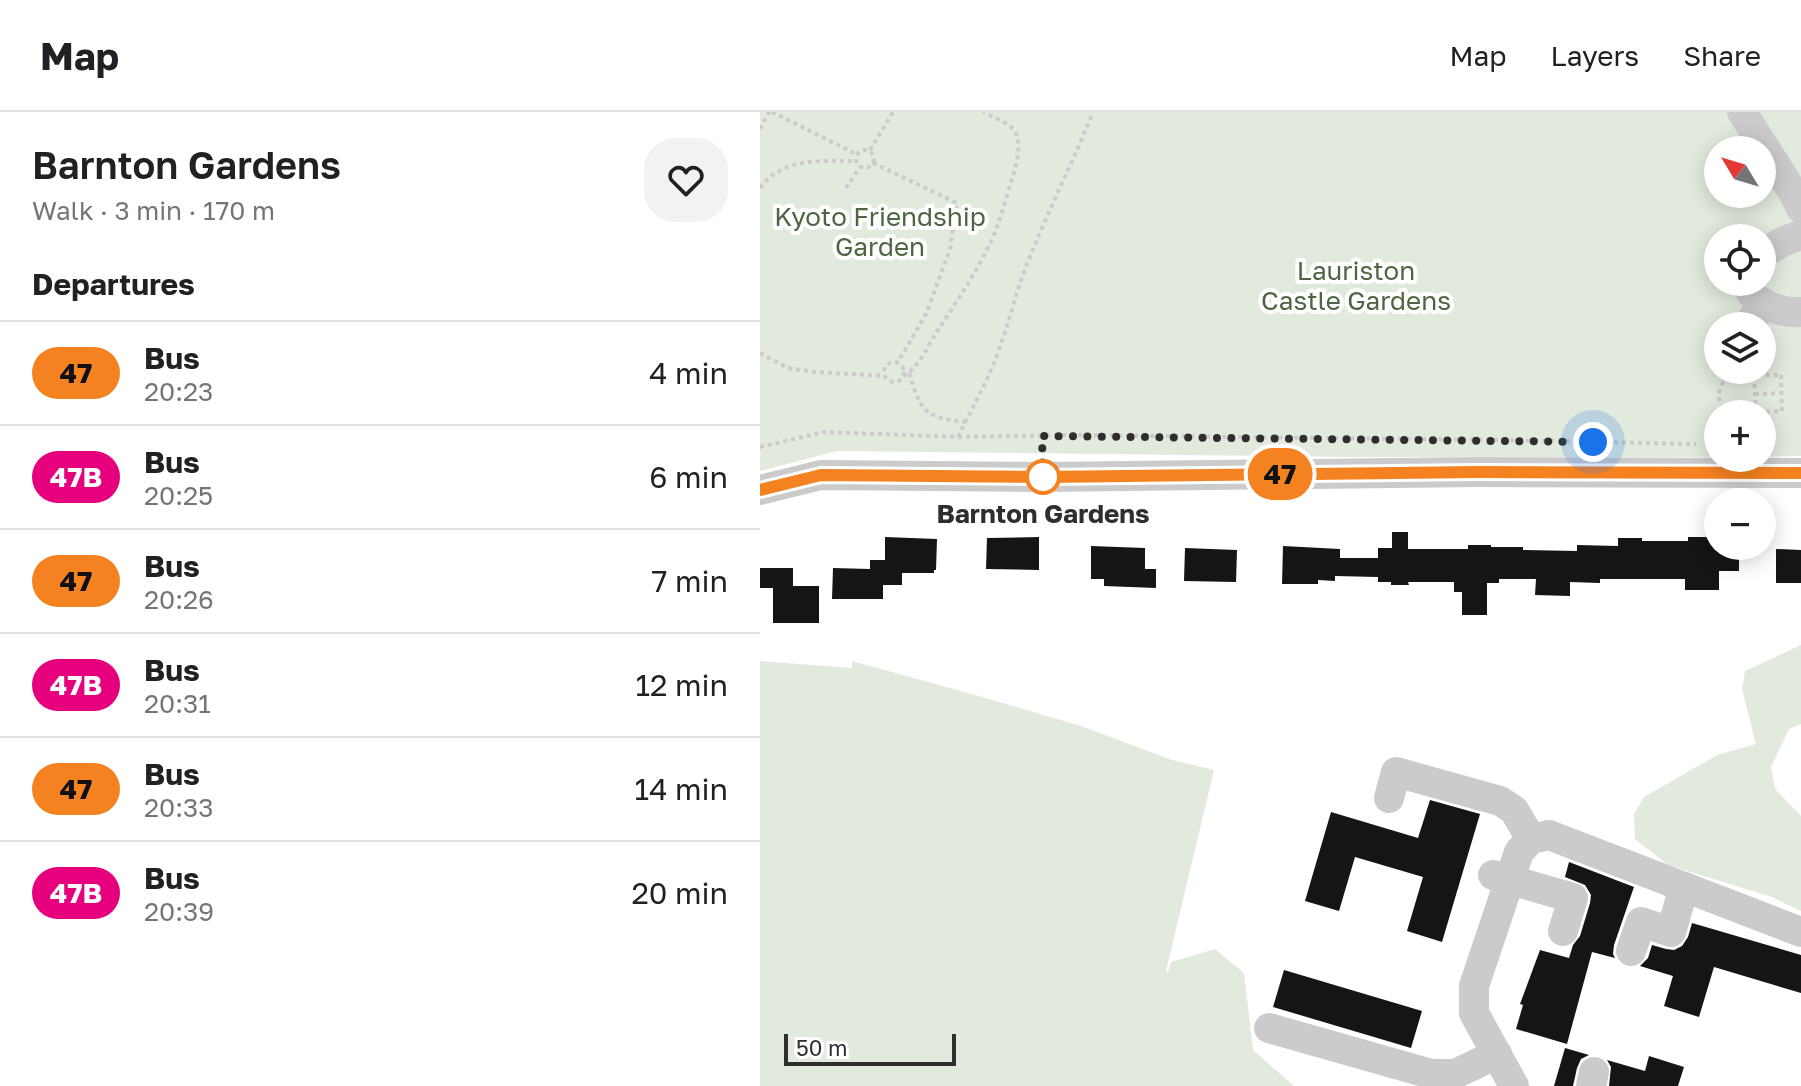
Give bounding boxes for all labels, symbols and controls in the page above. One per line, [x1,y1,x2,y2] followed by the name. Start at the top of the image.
[40,33,119,78] text: Map
[1449,39,1507,72] text: Map
[1551,39,1639,72] text: Layers
[1683,39,1761,72] text: Share
[1704,136,1776,208] north arrow
[1704,136,1776,560] map controls
[644,138,728,222] button: heart
[32,142,341,187] text: Barnton Gardens
[32,195,275,226] text: Walk · 3 min · 170 m
[774,201,986,262] park label: Kyoto Friendship Garden
[1704,224,1776,296] button: locate
[1261,255,1451,316] park label: Lauriston Castle Gardens
[32,266,195,302] text: Departures
[1704,312,1776,384] button: layers
[144,340,200,376] text: Bus
[649,355,728,391] text: 4 min
[60,356,92,389] text: 47
[144,376,213,407] text: 20:23
[1704,400,1776,472] button: +
[1573,422,1613,462] your location
[144,444,200,480] text: Bus
[1244,448,1316,500] line badge: 47
[1264,457,1296,490] text: 47
[649,459,728,495] text: 6 min
[50,460,102,493] text: 47B
[1026,460,1060,494] marker: Barnton Gardens
[144,480,213,511] text: 20:25
[1704,488,1776,560] button: −
[936,498,1150,529] place label: Barnton Gardens
[144,548,200,584] text: Bus
[652,563,728,599] text: 7 min
[60,564,92,597] text: 47
[144,584,214,615] text: 20:26
[144,652,200,688] text: Bus
[636,667,728,703] text: 12 min
[50,668,102,701] text: 47B
[144,688,211,719] text: 20:31
[144,756,200,792] text: Bus
[635,771,728,807] text: 14 min
[60,772,92,805] text: 47
[144,792,213,823] text: 20:33
[144,860,200,896] text: Bus
[631,875,728,911] text: 20 min
[50,876,102,909] text: 47B
[144,896,214,927] text: 20:39
[784,1030,956,1066] scale bar
[796,1034,847,1061] text: 50 m

